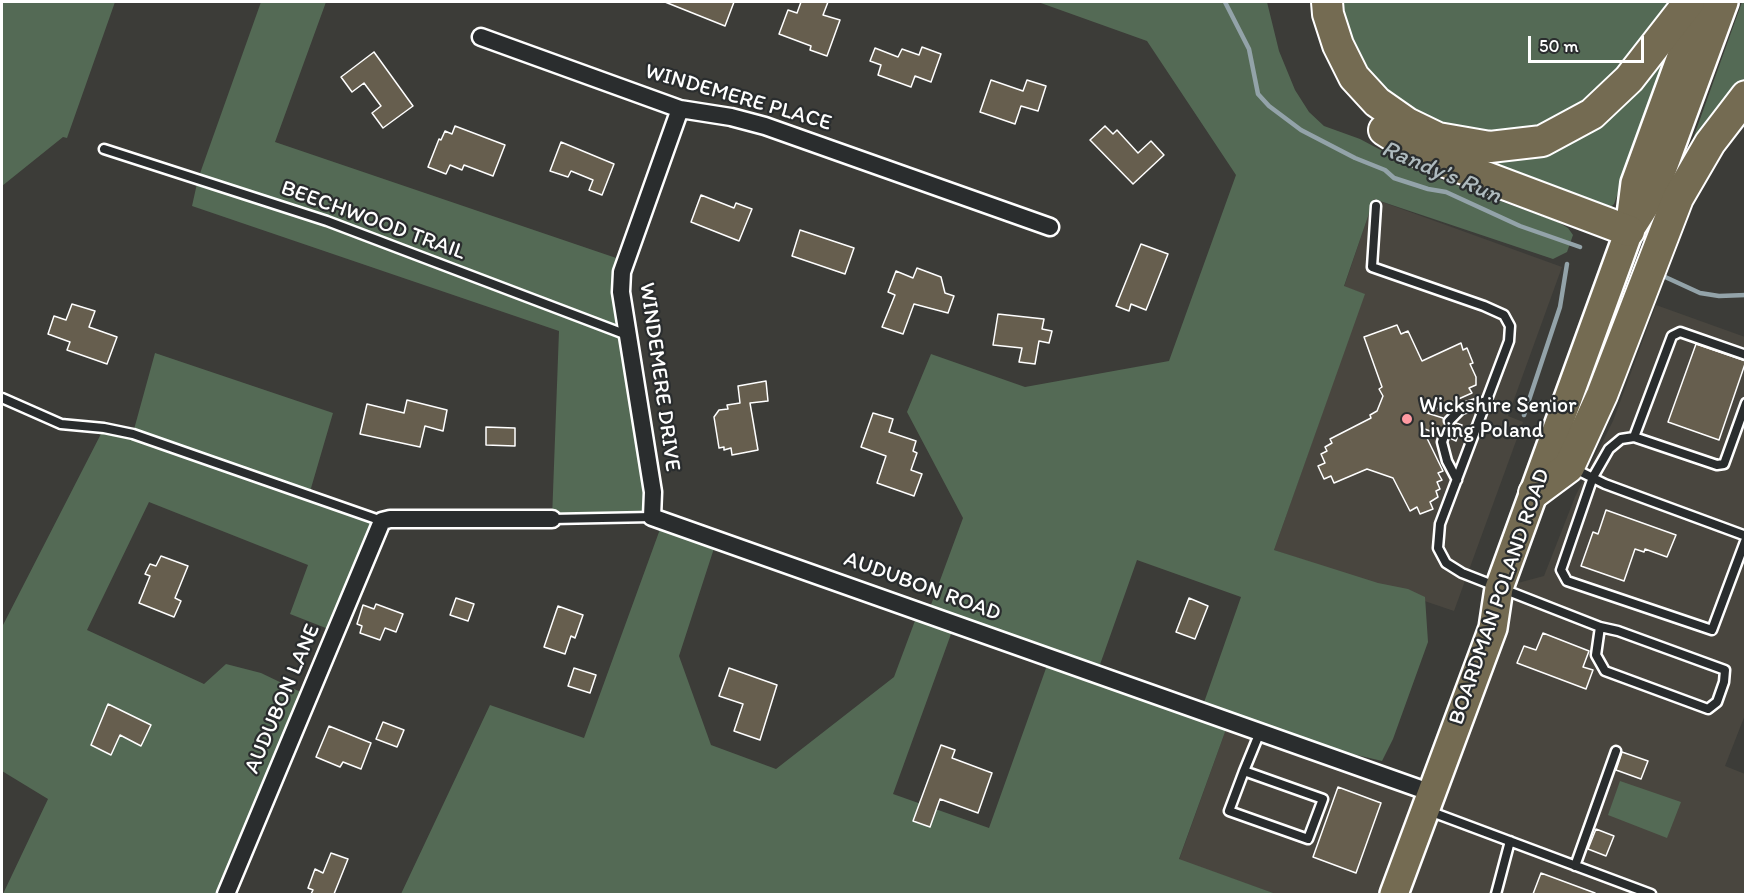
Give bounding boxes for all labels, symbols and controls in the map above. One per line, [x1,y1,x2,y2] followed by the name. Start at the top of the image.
[1531,24,1646,62] scale bar
[1539,35,1579,57] text: 50 m
[642,59,834,137] street label: WINDEMERE PLACE
[1377,135,1505,211] water label: Randy's Run
[277,175,469,267] street label: BEECHWOOD TRAIL
[633,281,685,473] street label: WINDEMERE DRIVE
[1419,393,1577,445] place label: Wickshire Senior Living Poland
[1400,412,1414,426] marker: Wickshire Senior Living Poland
[1444,466,1556,728] street label: BOARDMAN POLAND ROAD
[840,546,1004,628] street label: AUDUBON ROAD
[240,620,326,778] street label: AUDUBON LANE

